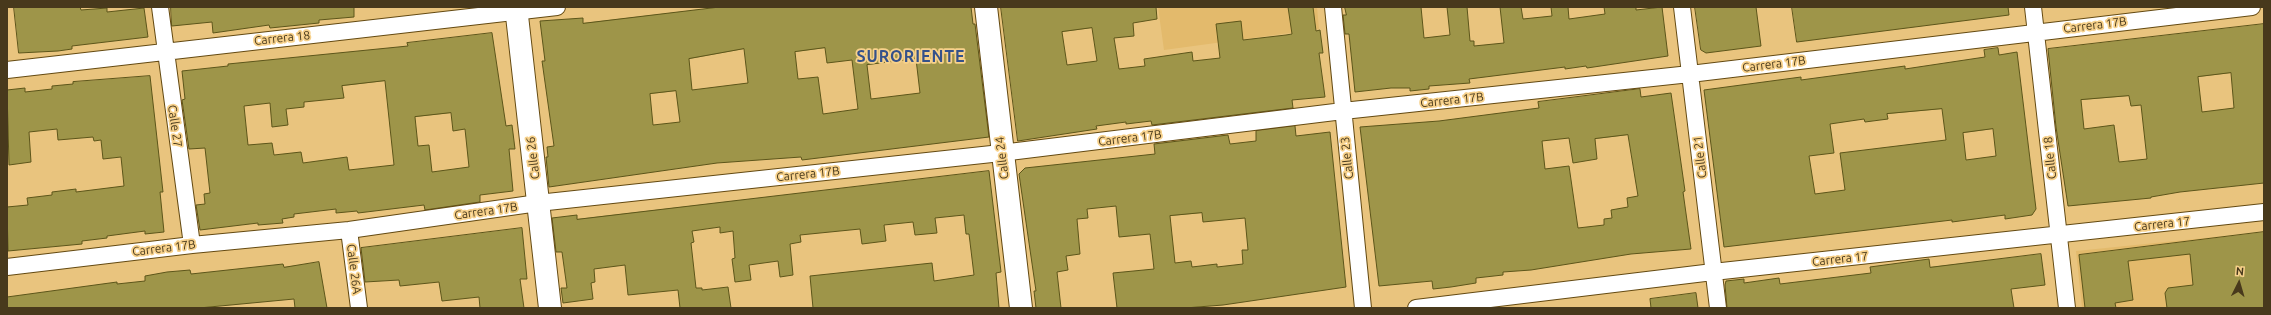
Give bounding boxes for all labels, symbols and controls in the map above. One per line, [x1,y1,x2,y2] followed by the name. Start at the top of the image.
[2062,14,2128,36] street label: Carrera 17B
[253,28,311,48] street label: Carrera 18
[856,47,966,67] district label: SURORIENTE
[1741,53,1807,75] street label: Carrera 17B
[1419,90,1485,110] street label: Carrera 17B
[165,104,185,148] street label: Calle 27
[1097,127,1163,149] street label: Carrera 17B
[1690,135,1710,179] street label: Calle 21
[523,136,543,180] street label: Calle 26
[992,136,1012,180] street label: Calle 24
[1338,136,1356,180] street label: Calle 23
[2041,136,2059,180] street label: Calle 18
[775,164,841,184] street label: Carrera 17B
[453,199,519,223] street label: Carrera 17B
[2133,214,2191,234] street label: Carrera 17
[131,237,197,259] street label: Carrera 17B
[344,243,364,295] street label: Calle 26A
[1811,249,1869,269] street label: Carrera 17
[2219,263,2259,303] north arrow
[2235,265,2245,277] text: N

